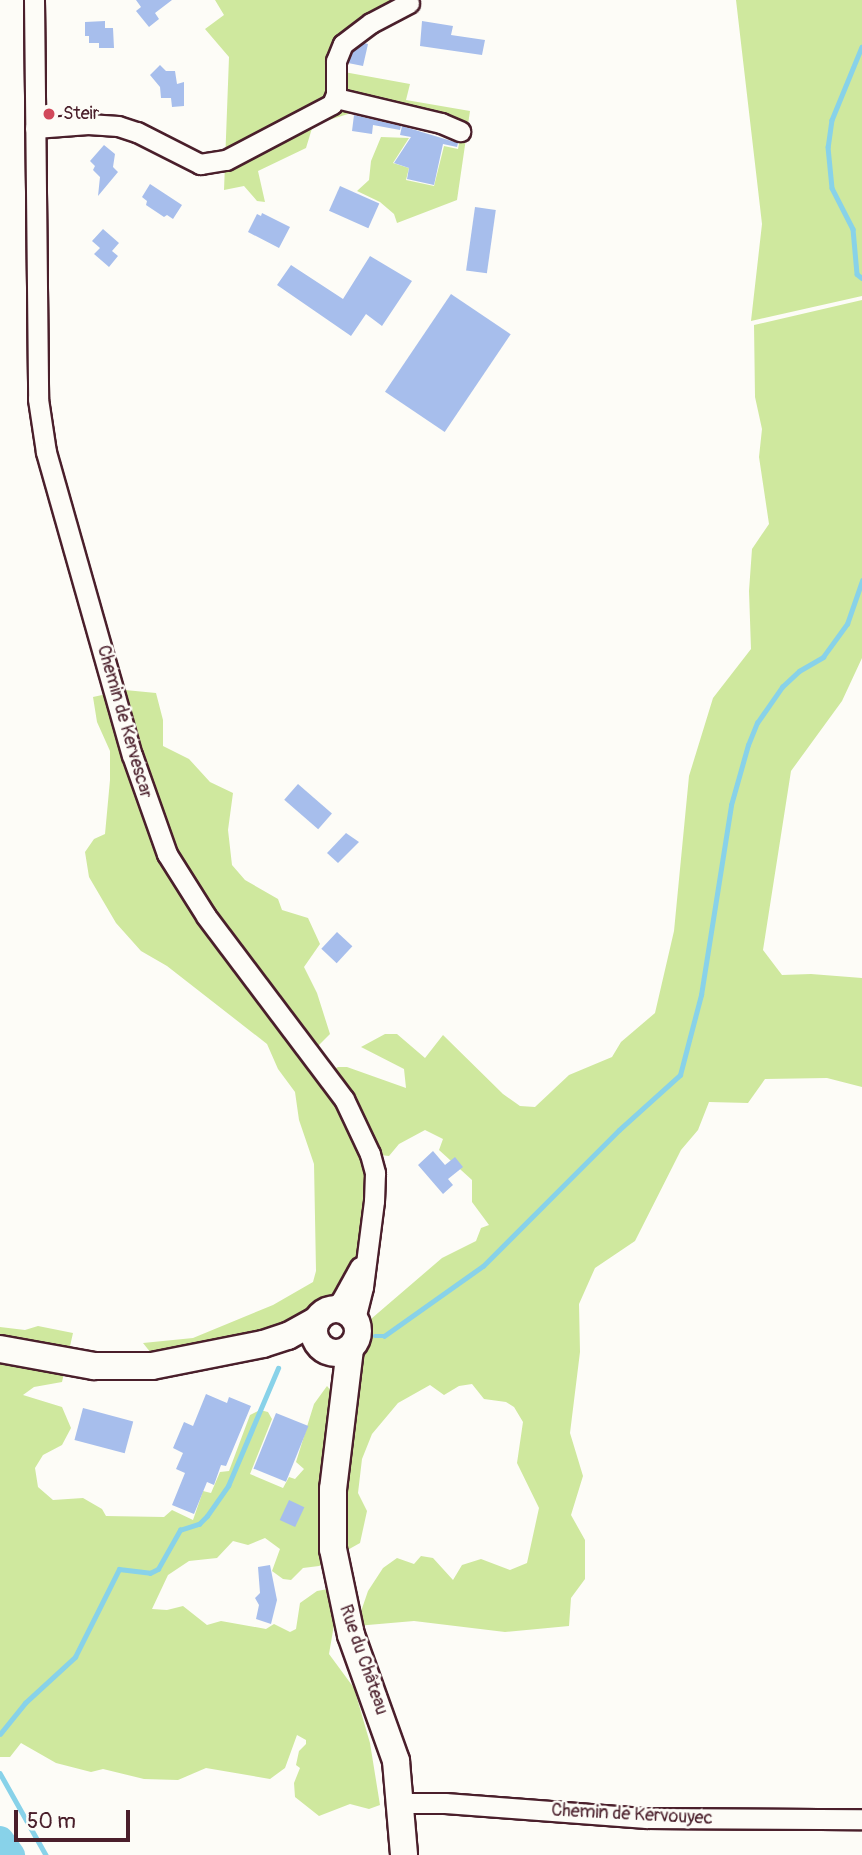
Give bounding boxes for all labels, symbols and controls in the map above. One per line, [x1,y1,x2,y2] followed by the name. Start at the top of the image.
[63,103,99,125] place label: Steir
[41,106,57,122] marker: Steir
[92,643,156,801] street label: Chemin de Kervescar
[334,1602,392,1718] street label: Rue du Château
[18,1796,133,1840] scale bar
[551,1800,713,1830] street label: Chemin de Kervouyec
[27,1808,76,1835] text: 50 m

